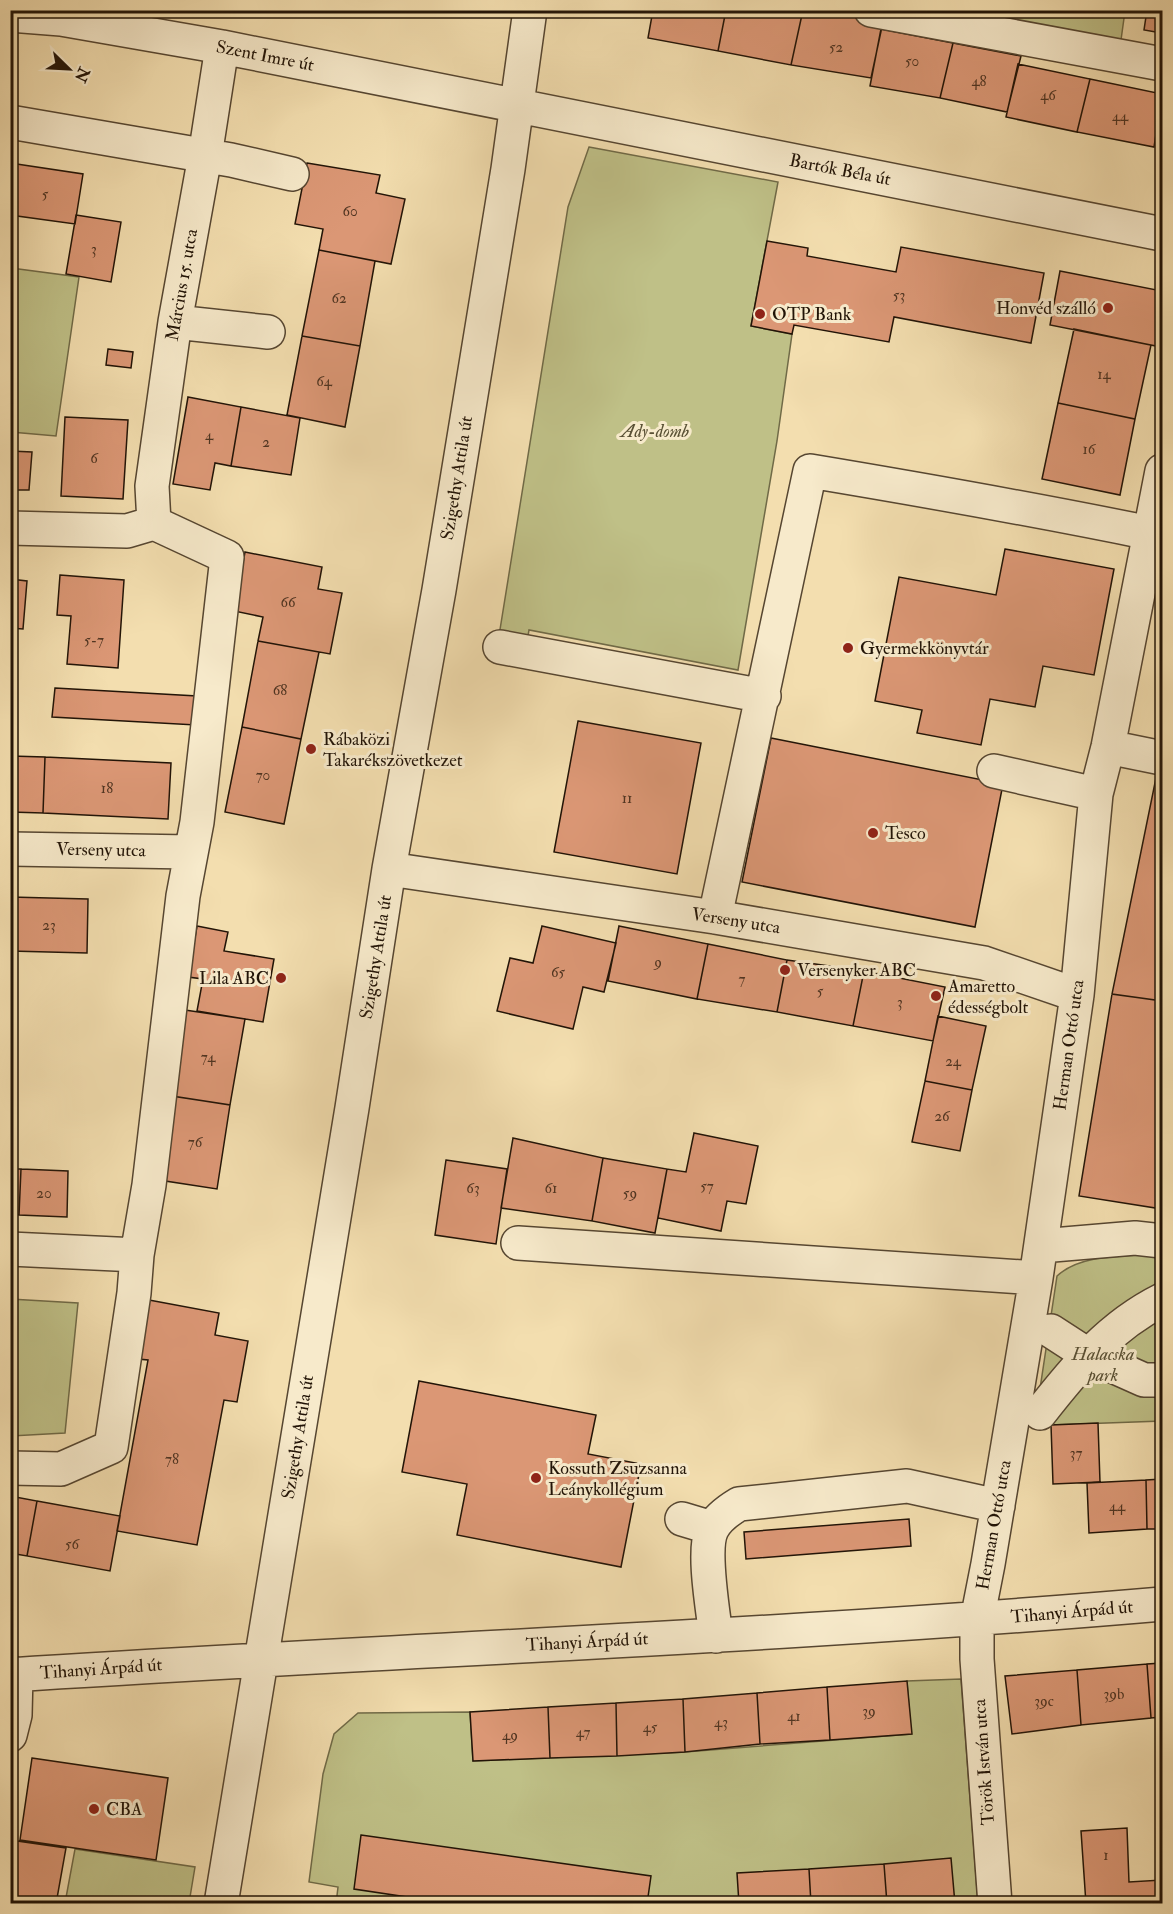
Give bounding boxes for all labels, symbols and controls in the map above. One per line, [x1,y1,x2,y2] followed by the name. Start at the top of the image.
[214,35,316,77] street label: Szent Imre út
[829,38,843,57] house number: 52
[39,39,99,99] north arrow
[905,52,919,71] house number: 50
[69,63,94,86] text: N
[971,72,987,91] house number: 48
[1040,86,1057,105] house number: 46
[1112,107,1129,126] house number: 44
[787,149,893,191] street label: Bartók Béla út
[42,185,49,204] house number: 5
[342,202,358,221] house number: 60
[161,227,203,343] street label: Március 15. utca
[91,240,97,259] house number: 3
[893,286,905,305] house number: 53
[331,289,347,308] house number: 62
[996,297,1096,320] place label: Honvéd szálló
[1101,301,1115,315] marker: Honvéd szálló
[772,303,852,326] place label: OTP Bank
[753,307,767,321] marker: OTP Bank
[1097,365,1112,384] house number: 14
[316,372,333,391] house number: 64
[436,414,478,542] street label: Szigethy Attila út
[619,420,690,443] park label: Ady-domb
[205,426,214,445] house number: 4
[262,433,270,452] house number: 2
[1083,440,1097,459] house number: 16
[90,449,99,468] house number: 6
[280,593,297,612] house number: 66
[84,631,104,650] house number: 5-7
[860,637,989,660] place label: Gyermekkönyvtár
[841,641,855,655] marker: Gyermekkönyvtár
[273,681,287,700] house number: 68
[323,728,463,772] place label: Rábaközi Takarékszövetkezet
[304,742,318,756] marker: Rábaközi Takarékszövetkezet
[256,766,270,785] house number: 70
[101,779,113,798] house number: 18
[622,789,632,808] house number: 11
[885,822,926,845] place label: Tesco
[866,826,880,840] marker: Tesco
[56,838,147,862] street label: Verseny utca
[355,893,397,1021] street label: Szigethy Attila út
[690,903,783,939] street label: Verseny utca
[42,916,56,935] house number: 23
[653,953,662,972] house number: 9
[797,959,916,982] place label: Versenyker ABC
[551,963,565,982] house number: 65
[778,963,792,977] marker: Versenyker ABC
[199,967,269,990] place label: Lila ABC
[739,970,746,989] house number: 7
[274,971,288,985] marker: Lila ABC
[947,975,1029,1019] place label: Amaretto édességbolt
[1048,978,1090,1112] street label: Herman Ottó utca
[817,982,824,1001] house number: 5
[929,989,943,1003] marker: Amaretto édességbolt
[897,993,903,1012] house number: 3
[201,1048,216,1067] house number: 74
[945,1052,962,1071] house number: 24
[934,1107,951,1126] house number: 26
[188,1133,204,1152] house number: 76
[700,1177,714,1196] house number: 57
[466,1179,480,1198] house number: 63
[545,1179,557,1198] house number: 61
[36,1184,52,1203] house number: 20
[623,1184,637,1203] house number: 59
[1071,1343,1134,1387] park label: Halacska park
[277,1373,319,1501] street label: Szigethy Attila út
[1070,1444,1082,1463] house number: 37
[165,1450,179,1469] house number: 78
[548,1457,687,1501] place label: Kossuth Zsuzsanna Leánykollégium
[971,1458,1017,1592] street label: Herman Ottó utca
[529,1471,543,1485] marker: Kossuth Zsuzsanna Leánykollégium
[1109,1497,1126,1516] house number: 44
[65,1535,80,1554] house number: 56
[1010,1595,1134,1629] street label: Tihanyi Árpád út
[525,1627,649,1657] street label: Tihanyi Árpád út
[39,1653,163,1685] street label: Tihanyi Árpád út
[1104,1685,1124,1704] house number: 39b
[1034,1692,1054,1711] house number: 39c
[968,1698,1000,1826] street label: Török István utca
[862,1702,876,1721] house number: 39
[787,1707,801,1726] house number: 41
[714,1713,728,1732] house number: 43
[643,1718,658,1737] house number: 45
[576,1723,590,1742] house number: 47
[502,1726,518,1745] house number: 49
[106,1798,143,1821] place label: CBA
[87,1802,101,1816] marker: CBA
[1103,1846,1109,1865] house number: 1

